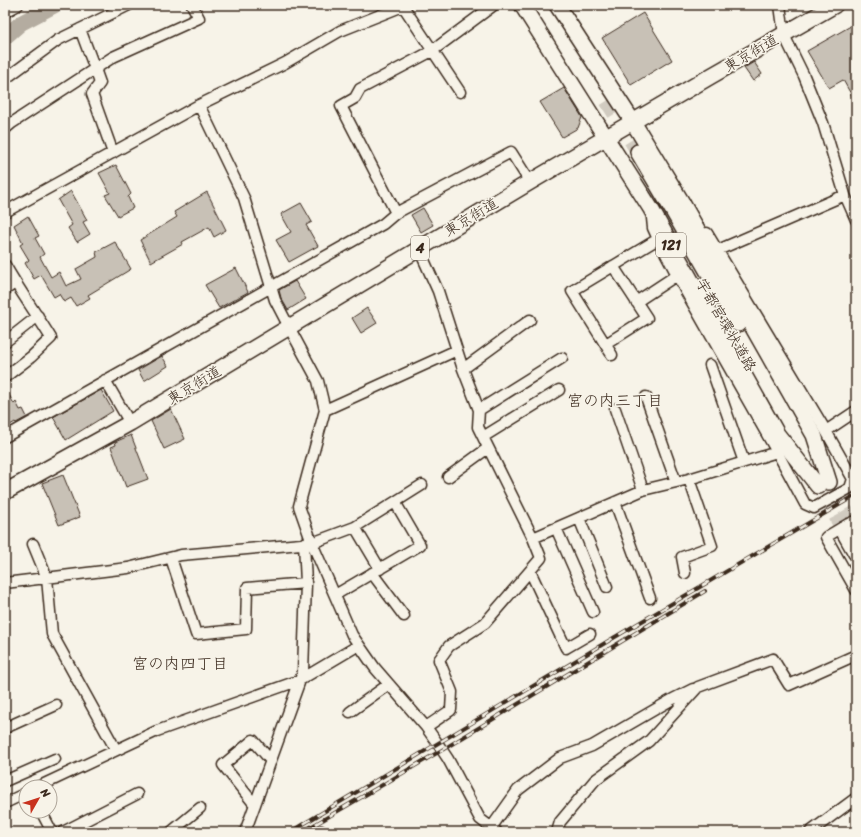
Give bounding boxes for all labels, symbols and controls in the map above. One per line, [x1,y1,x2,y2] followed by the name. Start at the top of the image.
[719,27,783,79] street label: 東京街道
[439,190,503,244] street label: 東京街道
[656,233,686,257] road number: 121
[411,236,429,260] road number: 4
[688,273,764,377] street label: 宇都宮環状道路
[162,358,226,412] street label: 東京街道
[567,386,663,415] district label: 宮の内三丁目
[132,649,228,678] district label: 宮の内四丁目
[18,779,58,819] north arrow
[35,783,55,802] text: N

